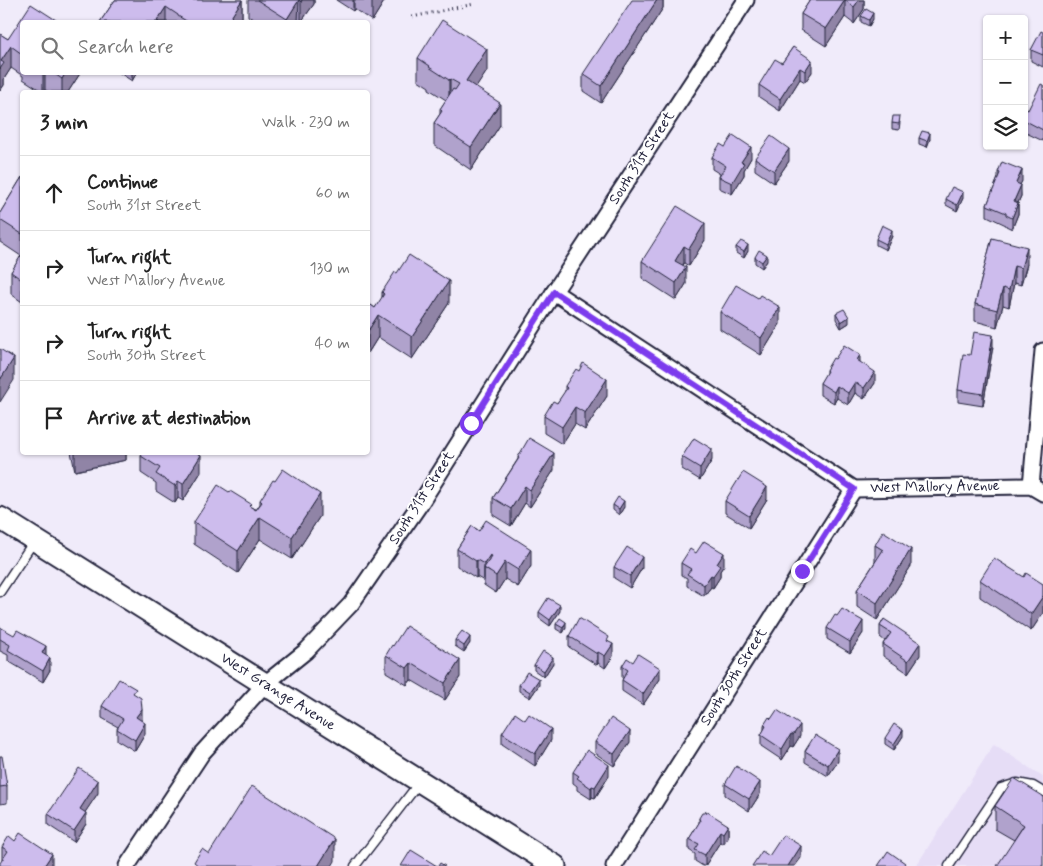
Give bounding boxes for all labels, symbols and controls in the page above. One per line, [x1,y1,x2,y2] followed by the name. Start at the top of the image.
[983,15,1028,150] map controls
[983,15,1028,60] button: +
[20,20,370,75] search box
[38,34,66,62] icon: search
[78,35,174,60] text: Search here
[983,60,1028,105] button: −
[983,105,1028,150] button: layers
[604,107,680,208] street label: South 31st Street
[40,109,88,137] text: 3 min
[262,112,350,133] text: Walk · 230 m
[87,170,158,195] text: Continue
[40,179,68,207] icon: ahead
[316,183,350,204] text: 60 m
[87,195,201,216] text: South 31st Street
[87,245,171,270] text: Turn right
[40,254,68,282] icon: right
[309,258,350,279] text: 130 m
[87,270,225,291] text: West Mallory Avenue
[87,320,171,345] text: Turn right
[40,329,68,357] icon: right
[314,333,350,354] text: 40 m
[87,345,206,366] text: South 30th Street
[40,404,68,432] icon: arrive
[87,406,251,431] text: Arrive at destination
[460,412,483,435] route start
[384,447,460,548] street label: South 31st Street
[870,476,1000,498] street label: West Mallory Avenue
[791,560,814,583] route end
[696,624,772,730] street label: South 30th Street
[217,648,339,736] street label: West Grange Avenue

